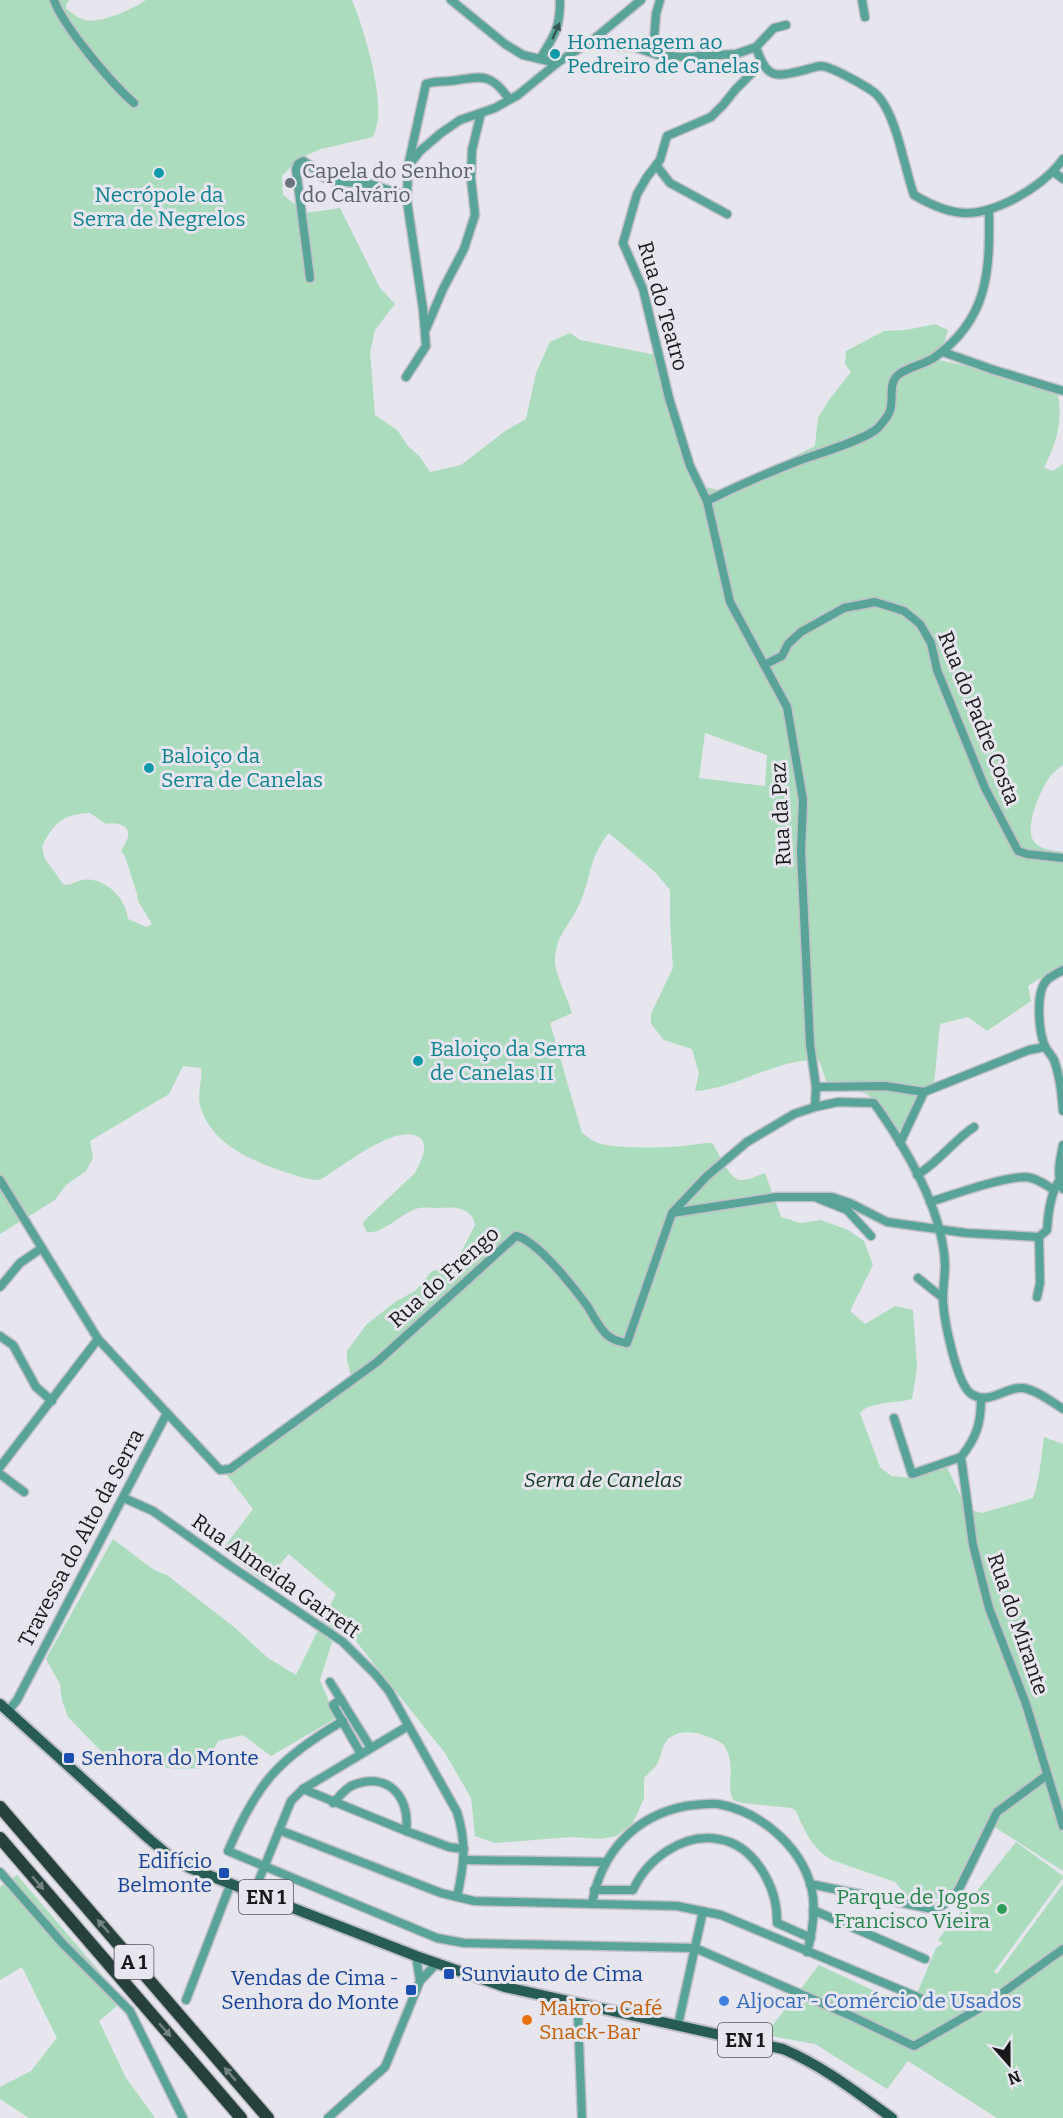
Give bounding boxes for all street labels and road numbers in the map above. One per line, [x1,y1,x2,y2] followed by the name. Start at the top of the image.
[632,238,694,374] street label: Rua do Teatro
[932,627,1026,809] street label: Rua do Padre Costa
[765,762,797,866] street label: Rua da Paz
[383,1221,505,1333] street label: Rua do Frengo
[12,1424,150,1651] street label: Travessa do Alto da Serra
[187,1508,366,1644] street label: Rua Almeida Garrett
[982,1550,1054,1698] street label: Rua do Mirante
[239,1880,293,1914] road number: EN 1
[114,1945,154,1979] road number: A 1
[718,2023,772,2057] road number: EN 1

